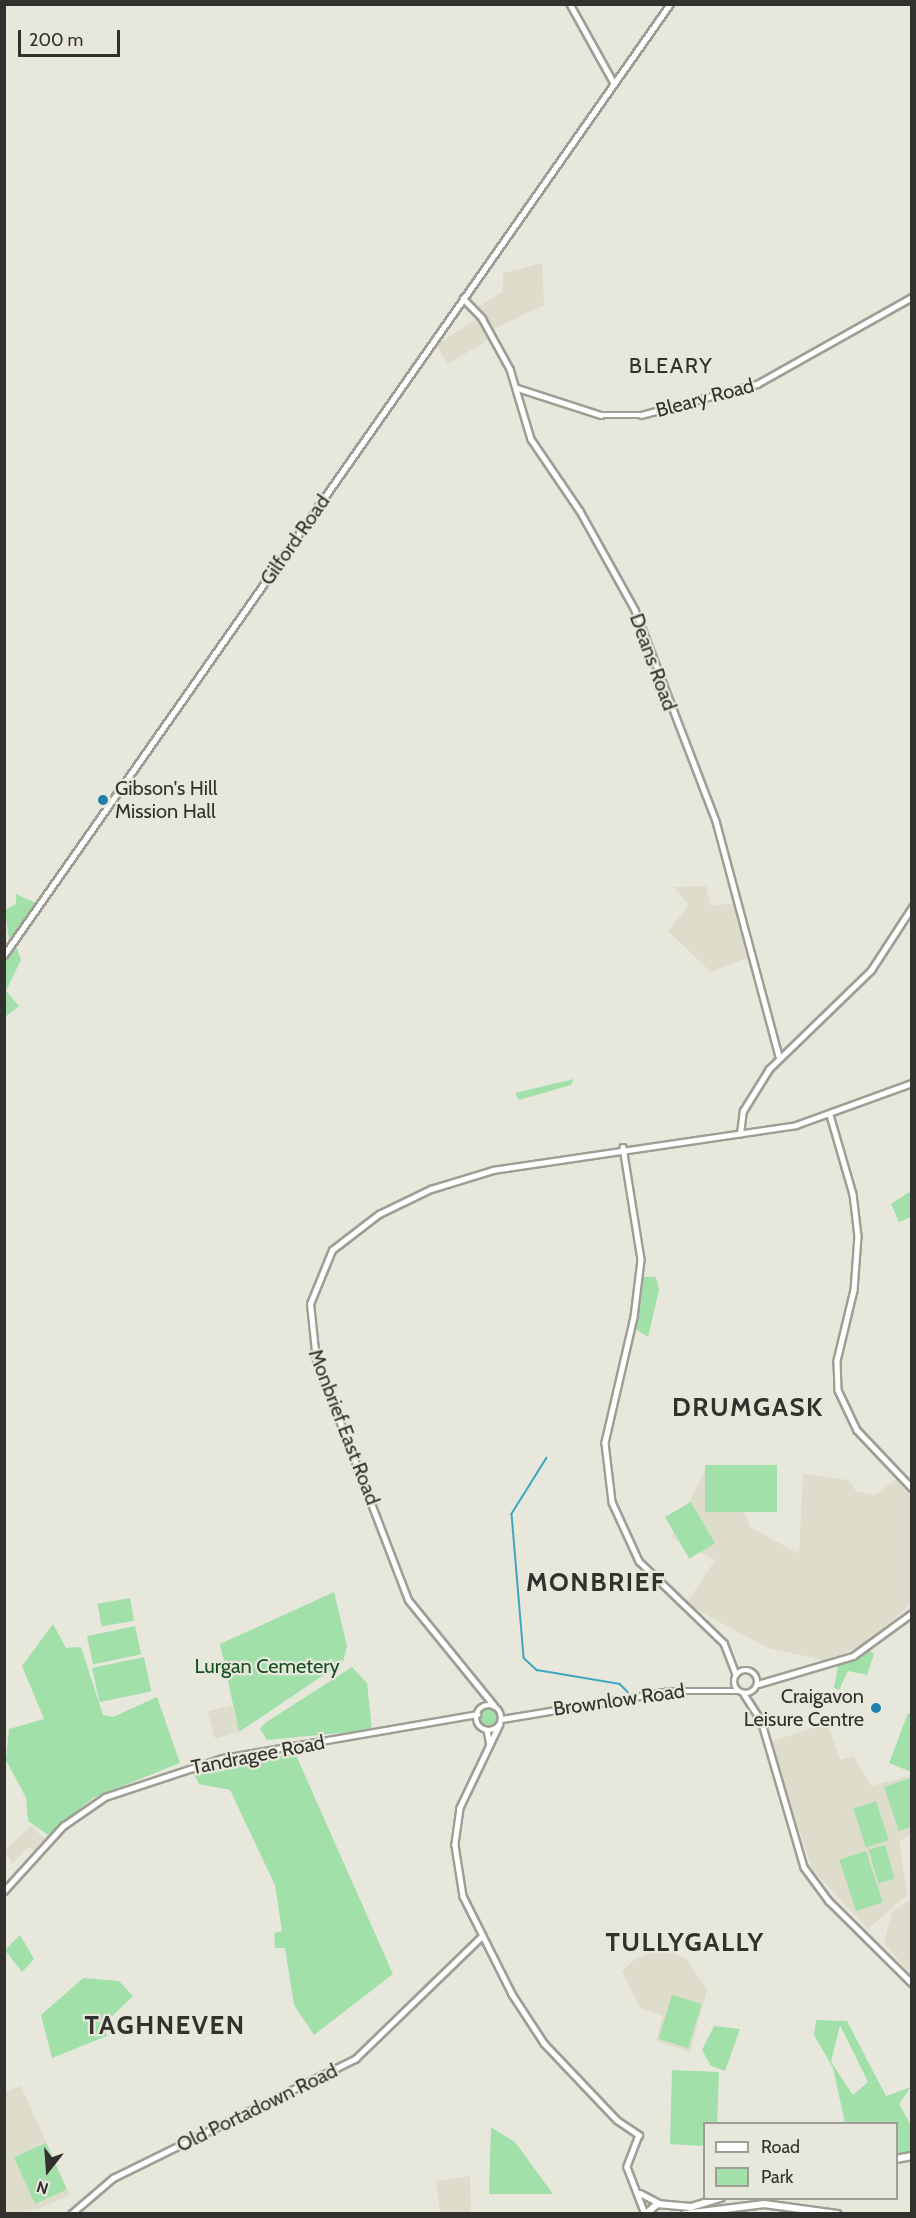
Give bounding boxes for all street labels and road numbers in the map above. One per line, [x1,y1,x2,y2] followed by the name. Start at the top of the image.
[653,373,757,423] street label: Bleary Road
[255,490,335,590] street label: Gilford Road
[624,610,682,714] street label: Deans Road
[303,1346,385,1508] street label: Monbrief East Road
[552,1679,686,1721] street label: Brownlow Road
[189,1730,327,1780] street label: Tandragee Road
[173,2059,341,2157] street label: Old Portadown Road

